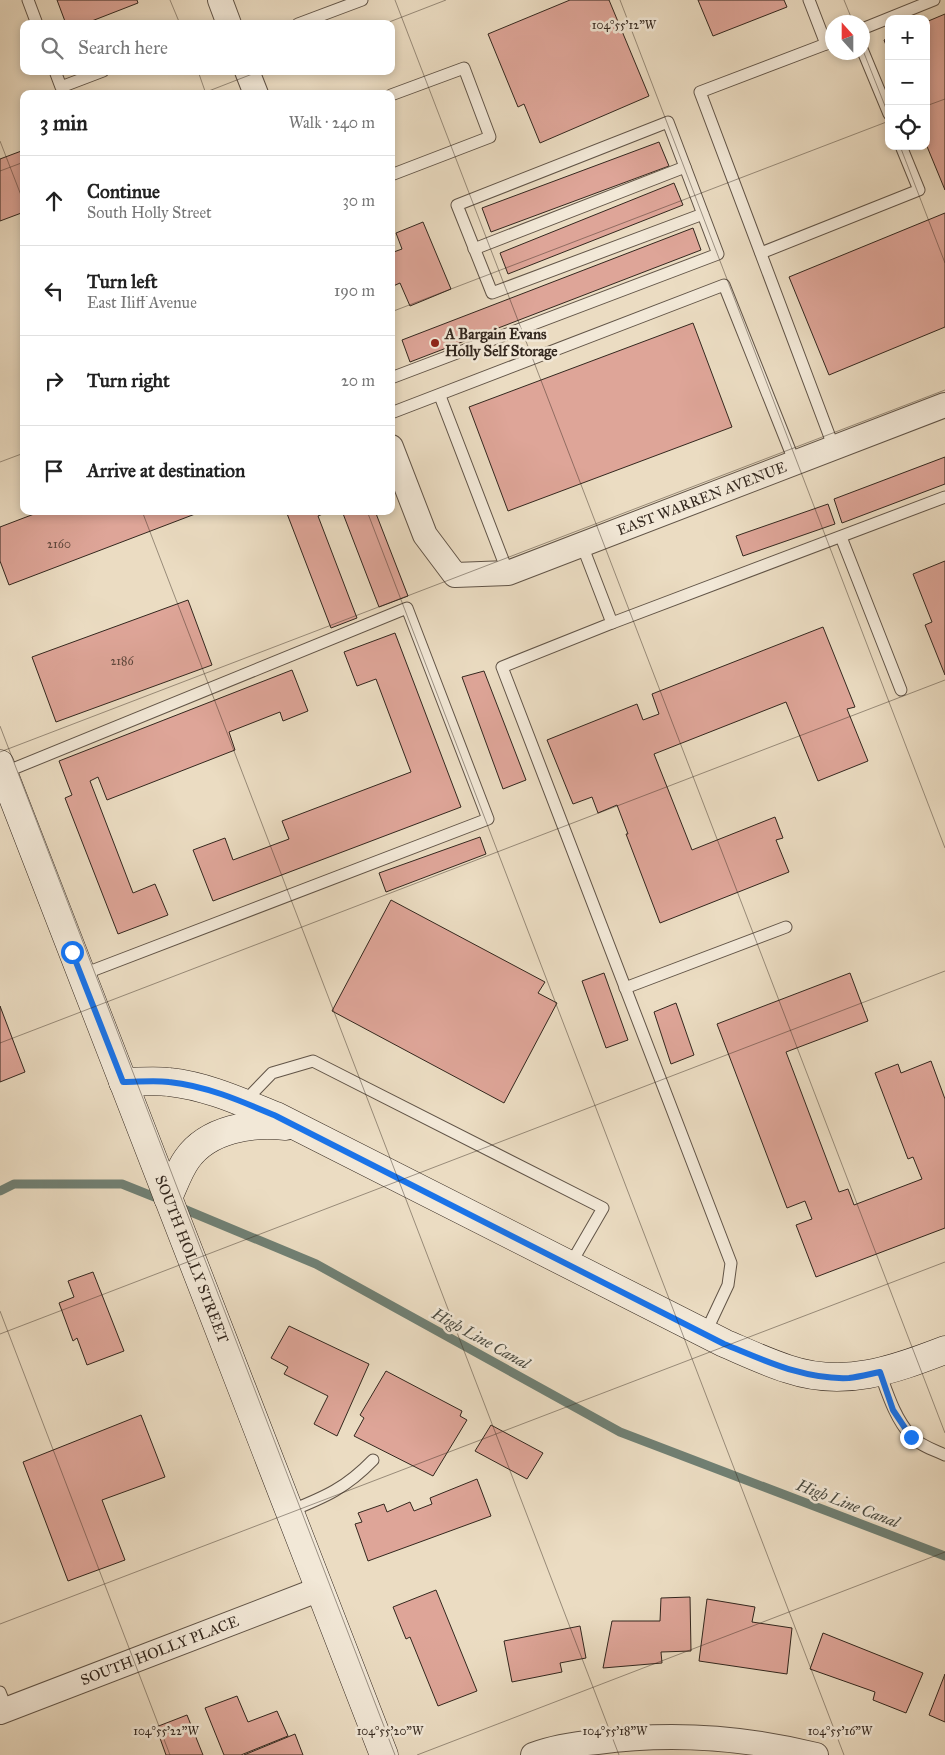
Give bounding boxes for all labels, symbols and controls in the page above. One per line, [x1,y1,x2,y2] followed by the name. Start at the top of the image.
[825,15,870,60] north arrow
[885,15,930,150] map controls
[885,15,930,60] button: +
[592,18,657,32] text: 104°55'12"W
[20,20,395,75] search box
[38,34,66,62] icon: search
[78,36,168,59] text: Search here
[885,60,930,105] button: −
[885,105,930,150] button: locate
[40,110,88,136] text: 3 min
[289,113,375,132] text: Walk · 240 m
[87,180,160,203] text: Continue
[40,187,68,215] icon: ahead
[342,191,375,210] text: 30 m
[87,203,212,222] text: South Holly Street
[87,270,157,293] text: Turn left
[40,277,68,305] icon: left
[334,281,375,300] text: 190 m
[87,293,197,312] text: East Iliff Avenue
[444,325,558,361] place label: A Bargain Evans Holly Self Storage
[429,337,441,349] marker: A Bargain Evans Holly Self Storage
[40,367,68,395] icon: right
[87,369,170,392] text: Turn right
[341,371,375,390] text: 20 m
[40,457,68,485] icon: arrive
[615,458,789,539] street label: EAST WARREN AVENUE
[87,459,245,482] text: Arrive at destination
[47,537,71,551] house number: 2160
[110,654,134,668] house number: 2186
[61,941,84,964] route start
[151,1173,232,1345] street label: SOUTH HOLLY STREET
[428,1303,534,1374] water label: High Line Canal
[900,1426,923,1449] route end
[793,1475,903,1532] water label: High Line Canal
[78,1612,241,1689] street label: SOUTH HOLLY PLACE
[133,1724,199,1738] text: 104°55'22"W
[357,1724,424,1738] text: 104°55'20"W
[583,1724,648,1738] text: 104°55'18"W
[808,1724,873,1738] text: 104°55'16"W

